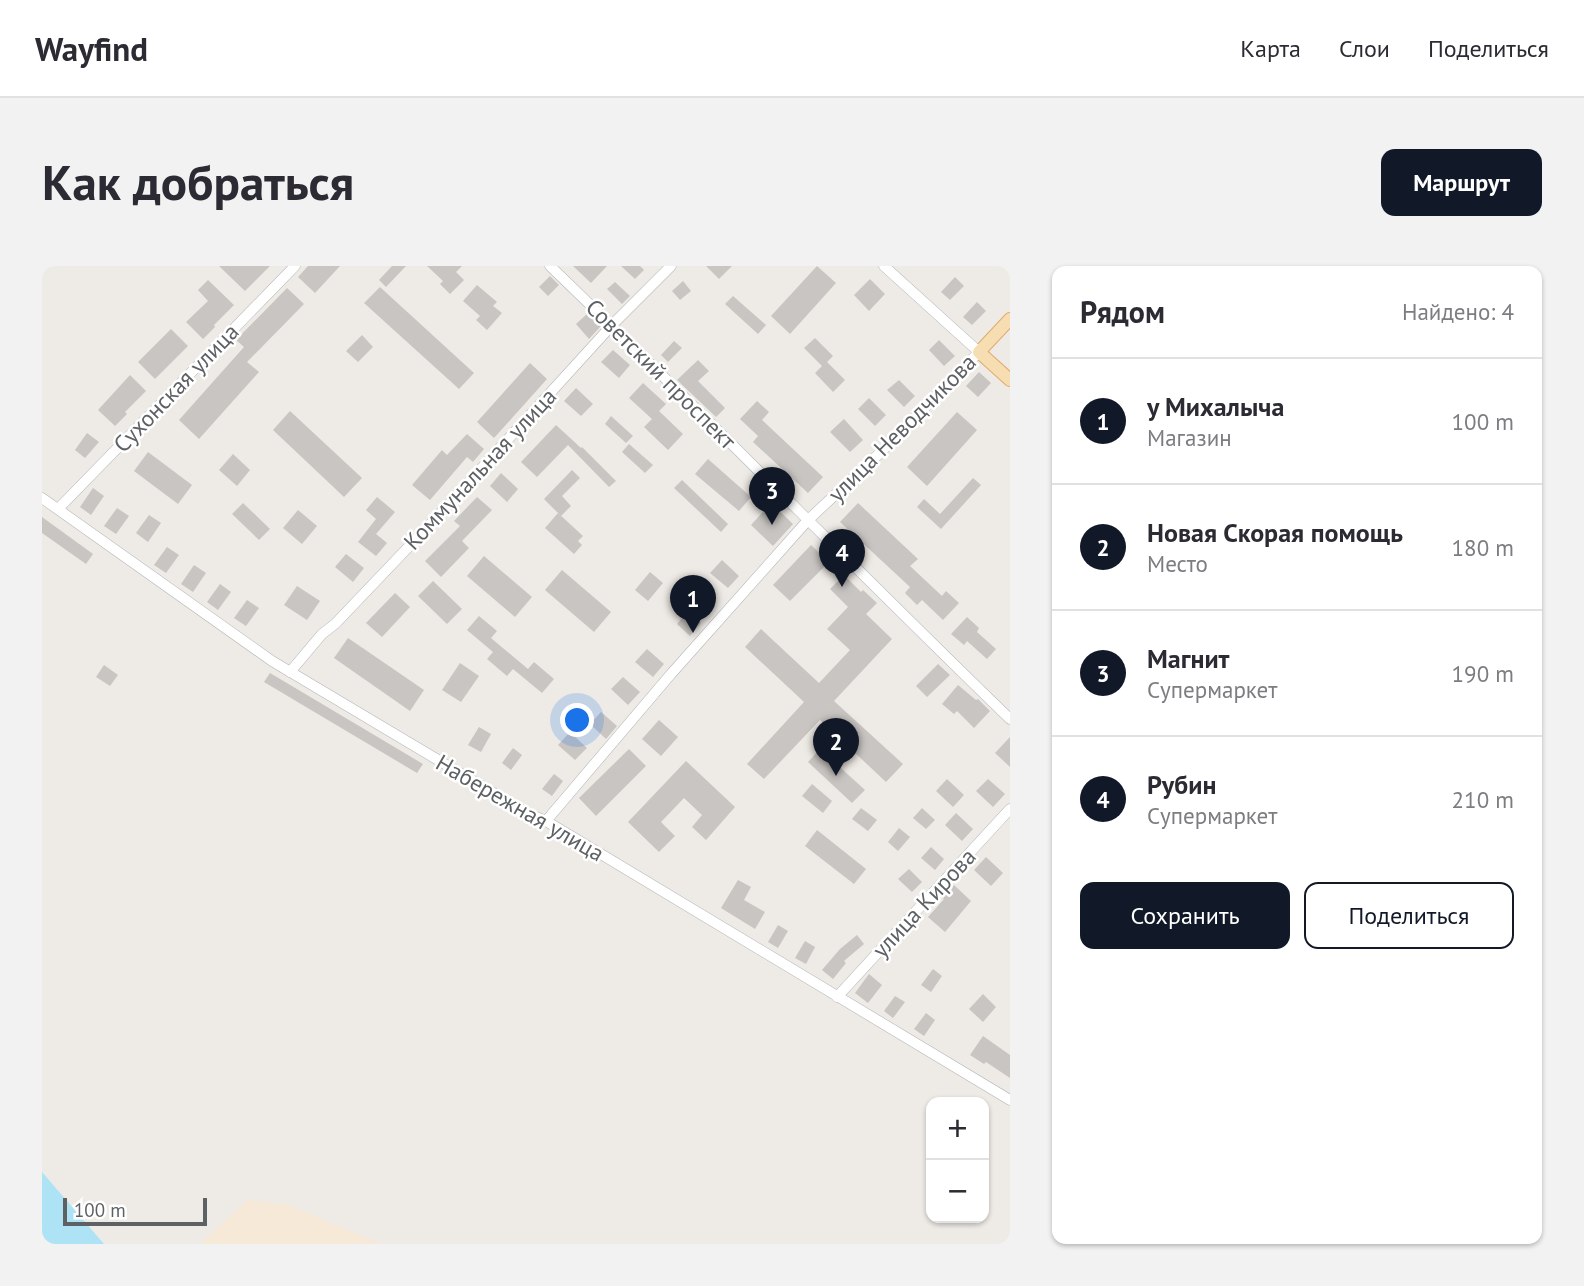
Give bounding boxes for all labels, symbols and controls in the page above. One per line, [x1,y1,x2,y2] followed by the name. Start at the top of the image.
[35,27,148,70] text: Wayfind
[1240,33,1301,64] text: Карта
[1339,33,1390,64] text: Слои
[1428,33,1549,64] text: Поделиться
[1381,149,1542,216] button: Маршрут
[42,150,354,214] text: Как добраться
[580,292,743,455] street label: Советский проспект
[1080,292,1165,331] text: Рядом
[1402,297,1514,326] text: Найдено: 4
[107,317,244,458] street label: Сухонская улица
[821,347,982,508] street label: улица Неводчикова
[397,382,562,556] street label: Коммунальная улица
[1147,390,1284,423] text: у Михалыча
[1096,407,1110,436] text: 1
[1452,407,1514,436] text: 100 m
[1147,423,1232,452] text: Магазин
[749,467,795,525] pin: 3
[1147,516,1403,549] text: Новая Скорая помощь
[819,529,865,587] pin: 4
[1096,533,1110,562] text: 2
[1452,533,1514,562] text: 180 m
[1147,549,1208,578] text: Место
[670,575,716,633] pin: 1
[1147,642,1229,675] text: Магнит
[1096,659,1110,688] text: 3
[1452,659,1514,688] text: 190 m
[1147,675,1277,704] text: Супермаркет
[560,703,594,737] your location
[813,718,859,776] pin: 2
[431,748,610,867] street label: Набережная улица
[1147,768,1216,801] text: Рубин
[1096,785,1110,814] text: 4
[1452,785,1514,814] text: 210 m
[1147,801,1277,830] text: Супермаркет
[866,842,982,963] street label: улица Кирова
[1080,882,1290,949] button: Сохранить
[1304,882,1514,949] button: Поделиться
[926,1097,989,1223] map controls
[926,1097,989,1160] button: +
[926,1160,989,1223] button: −
[63,1195,206,1227] scale bar
[74,1198,126,1222] text: 100 m

